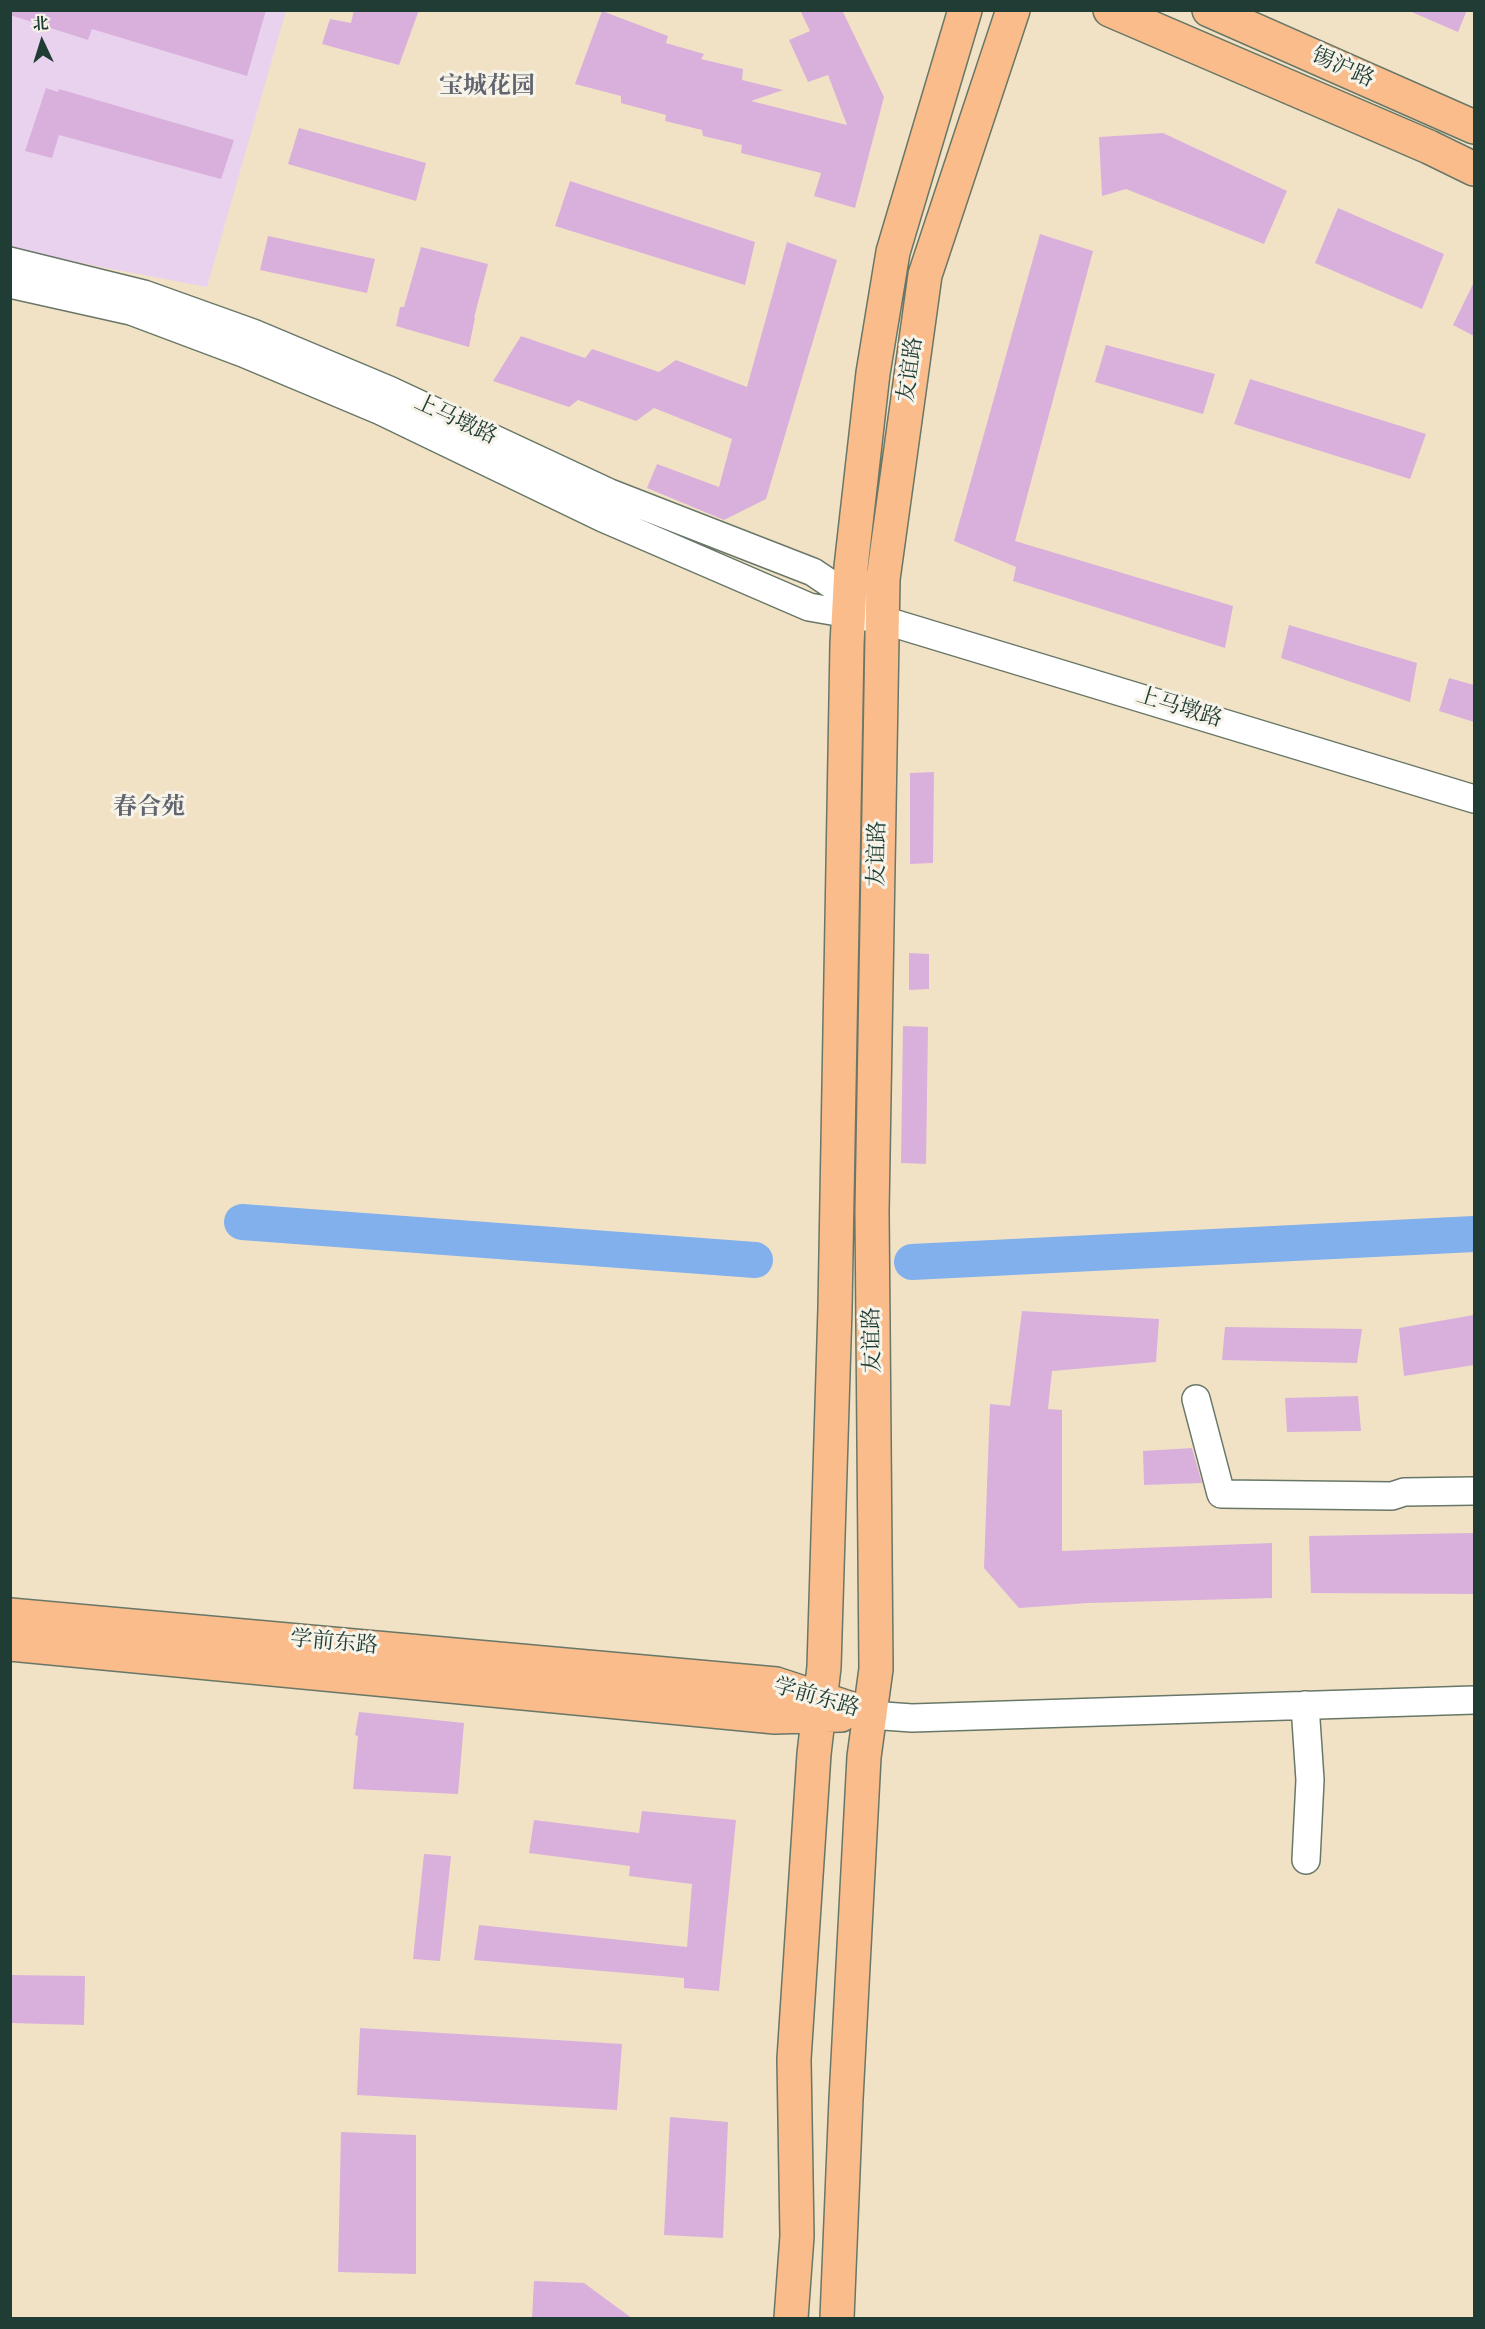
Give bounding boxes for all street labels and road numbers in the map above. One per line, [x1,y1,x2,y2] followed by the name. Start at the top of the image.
[1306,44,1378,94] street label: 锡沪路
[894,335,930,405] street label: 友谊路
[410,390,500,452] street label: 上马墩路
[1133,684,1225,734] street label: 上马墩路
[865,821,893,887] street label: 友谊路
[860,1307,888,1373] street label: 友谊路
[289,1627,379,1661] street label: 学前东路
[770,1674,862,1724] street label: 学前东路

